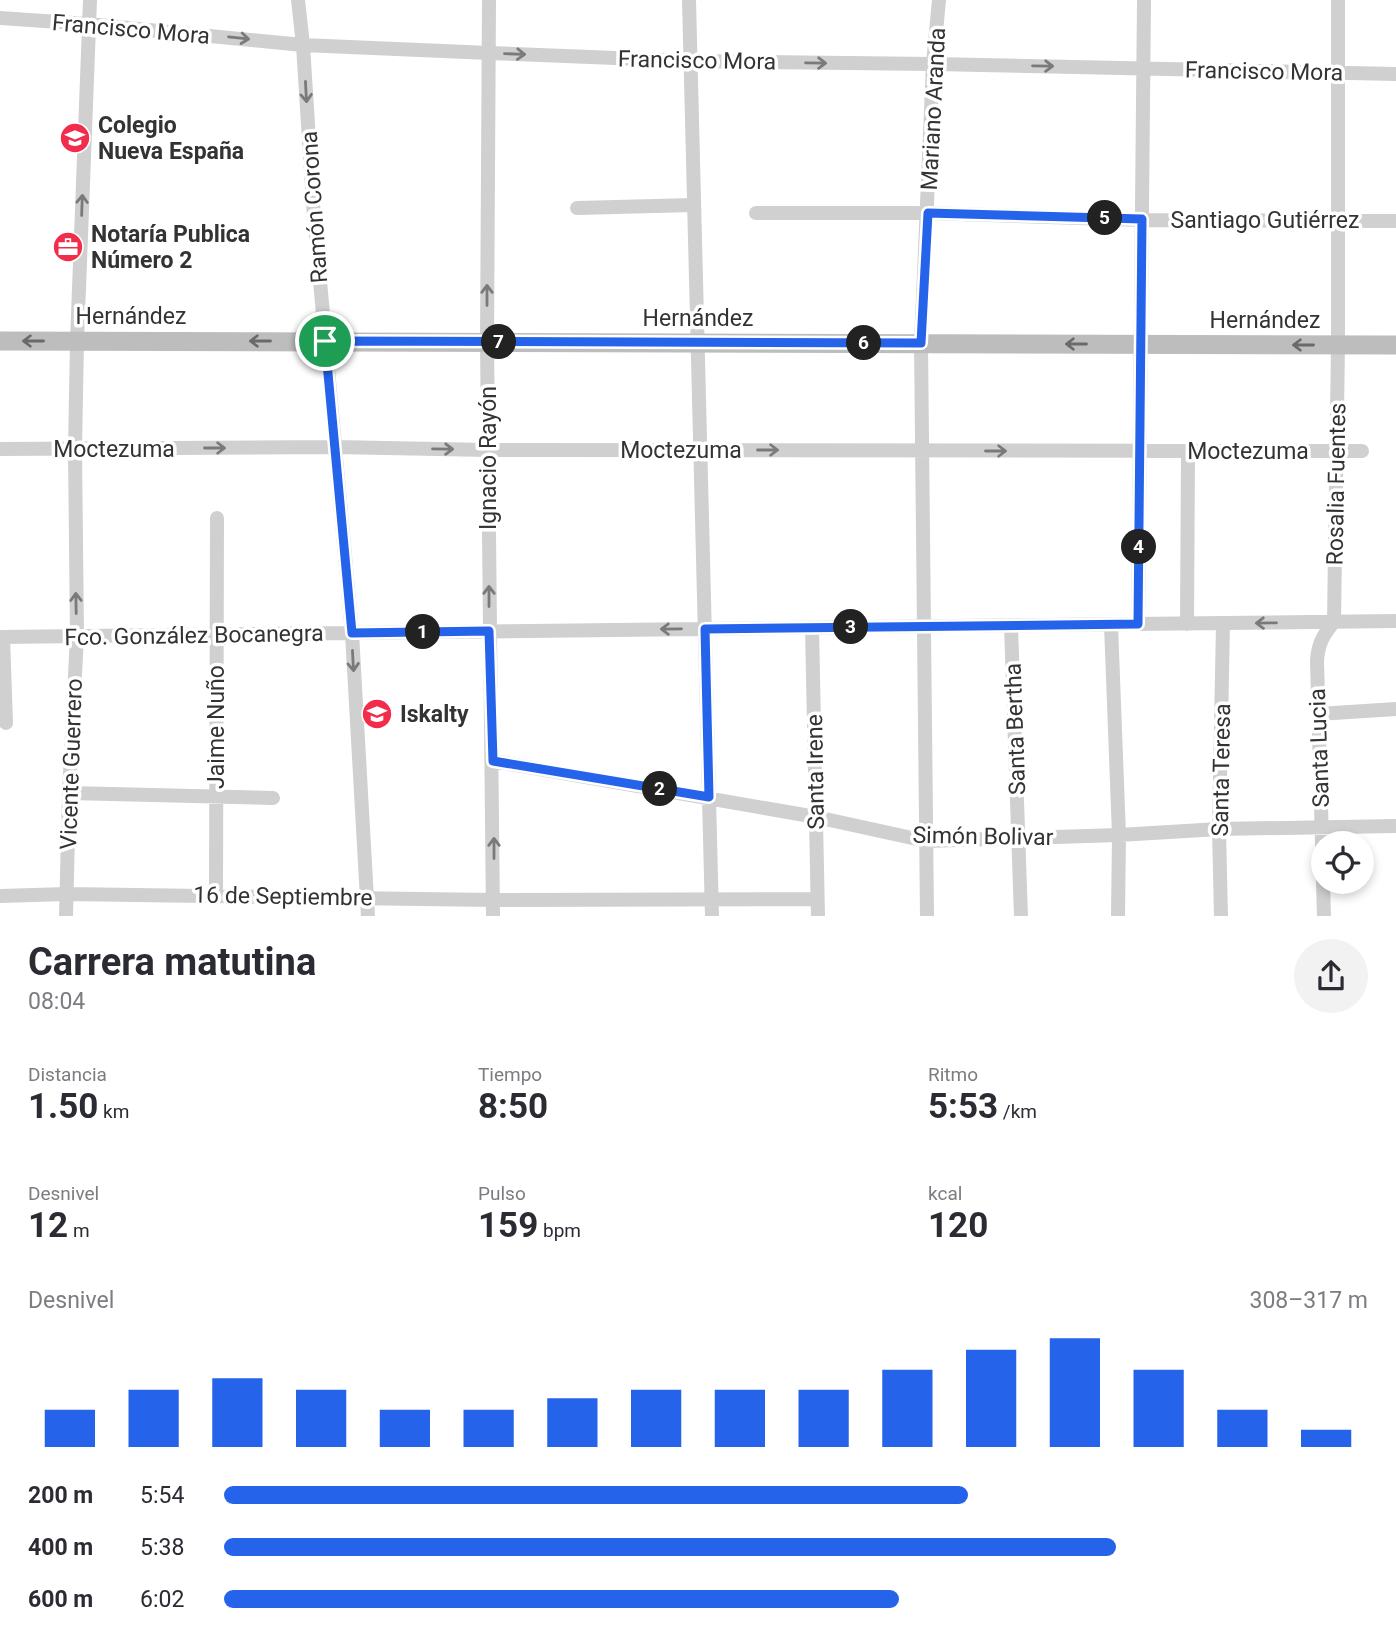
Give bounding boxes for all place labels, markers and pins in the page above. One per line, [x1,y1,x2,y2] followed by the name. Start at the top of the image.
[98,112,244,165] place label: Colegio Nueva España
[58,121,92,155] school or university icon: Colegio Nueva España
[1088,200,1122,235] pin: 5
[91,221,250,274] place label: Notaría Publica Número 2
[51,230,85,264] office icon: Notaría Publica Número 2
[295,311,355,371] pin
[482,324,516,360] pin: 7
[846,326,882,360] pin: 6
[1122,530,1156,564] pin: 4
[834,610,868,644] pin: 3
[406,614,440,650] pin: 1
[360,697,394,731] school or university icon: Iskalty
[400,701,469,728] place label: Iskalty
[642,772,678,806] pin: 2

